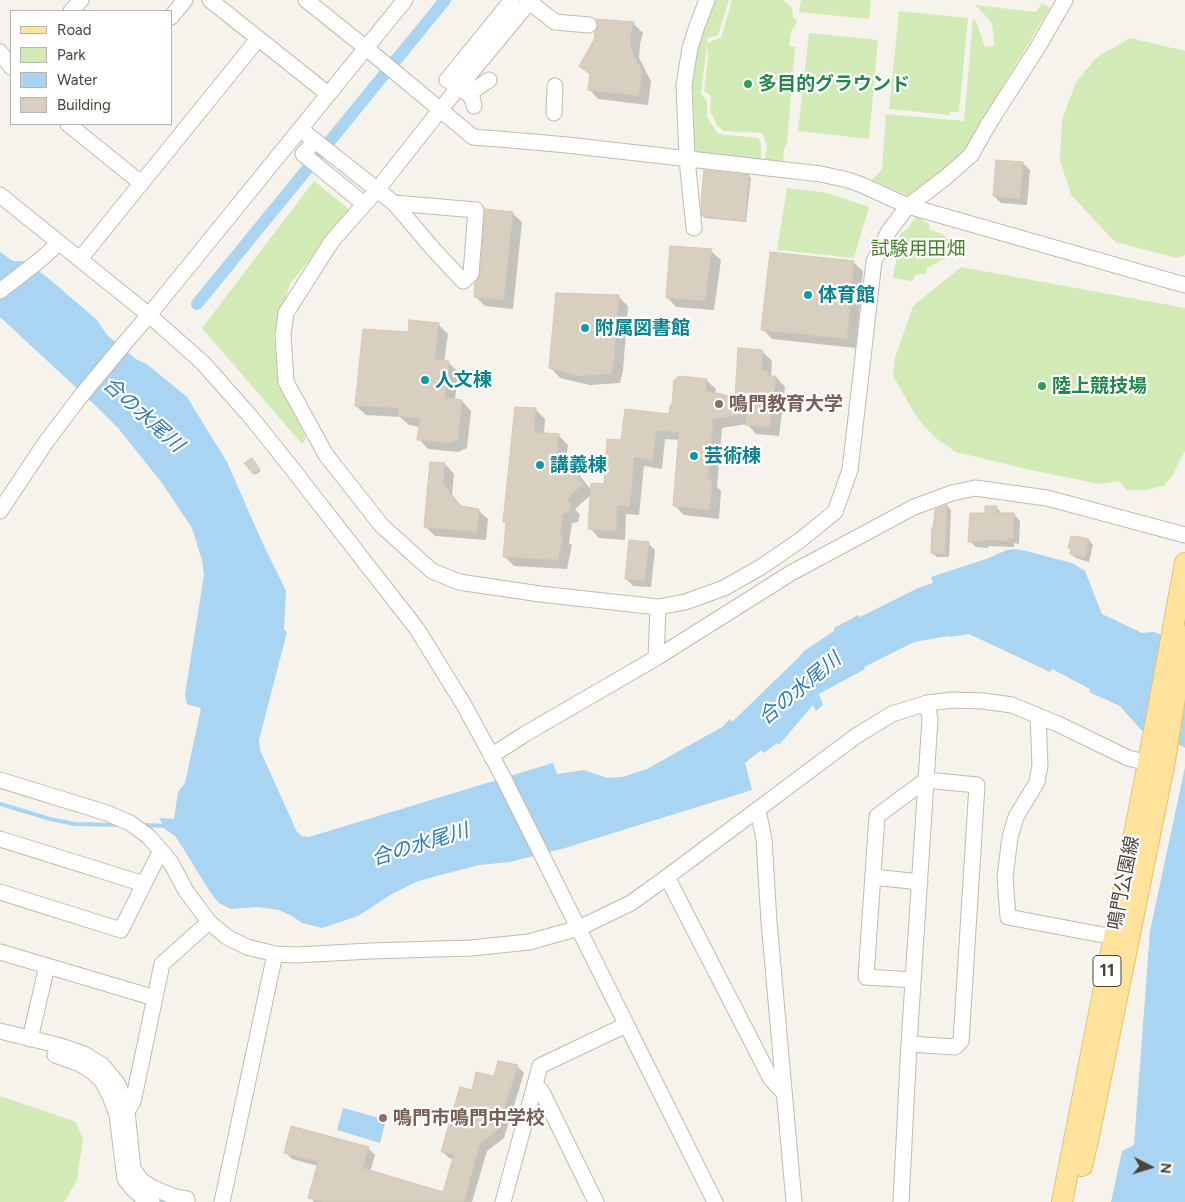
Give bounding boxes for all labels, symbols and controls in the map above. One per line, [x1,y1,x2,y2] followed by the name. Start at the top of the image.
[10,10,172,125] legend
[57,21,92,39] text: Road
[57,46,86,64] text: Park
[57,71,97,89] text: Water
[758,73,910,95] place label: 多目的グラウンド
[742,78,754,90] marker: 多目的グラウンド
[57,96,111,114] text: Building
[871,238,965,260] park label: 試験用田畑
[818,284,875,306] place label: 体育館
[802,289,814,301] marker: 体育館
[595,317,690,339] place label: 附属図書館
[579,322,591,334] marker: 附属図書館
[435,369,492,391] place label: 人文棟
[98,373,188,457] water label: 合の水尾川
[419,374,431,386] marker: 人文棟
[1052,375,1147,397] place label: 陸上競技場
[1036,380,1048,392] marker: 陸上競技場
[729,393,843,415] place label: 鳴門教育大学
[713,398,725,410] marker: 鳴門教育大学
[704,445,761,467] place label: 芸術棟
[688,450,700,462] marker: 芸術棟
[550,454,607,476] place label: 講義棟
[534,459,546,471] marker: 講義棟
[754,648,846,730] water label: 合の水尾川
[369,819,471,871] water label: 合の水尾川
[1104,834,1144,932] street label: 鳴門公園線
[1093,956,1121,986] road number: 11
[393,1107,545,1129] place label: 鳴門市鳴門中学校
[377,1112,389,1124] marker: 鳴門市鳴門中学校
[1125,1142,1175,1192] north arrow
[1157,1162,1174,1174] text: N

